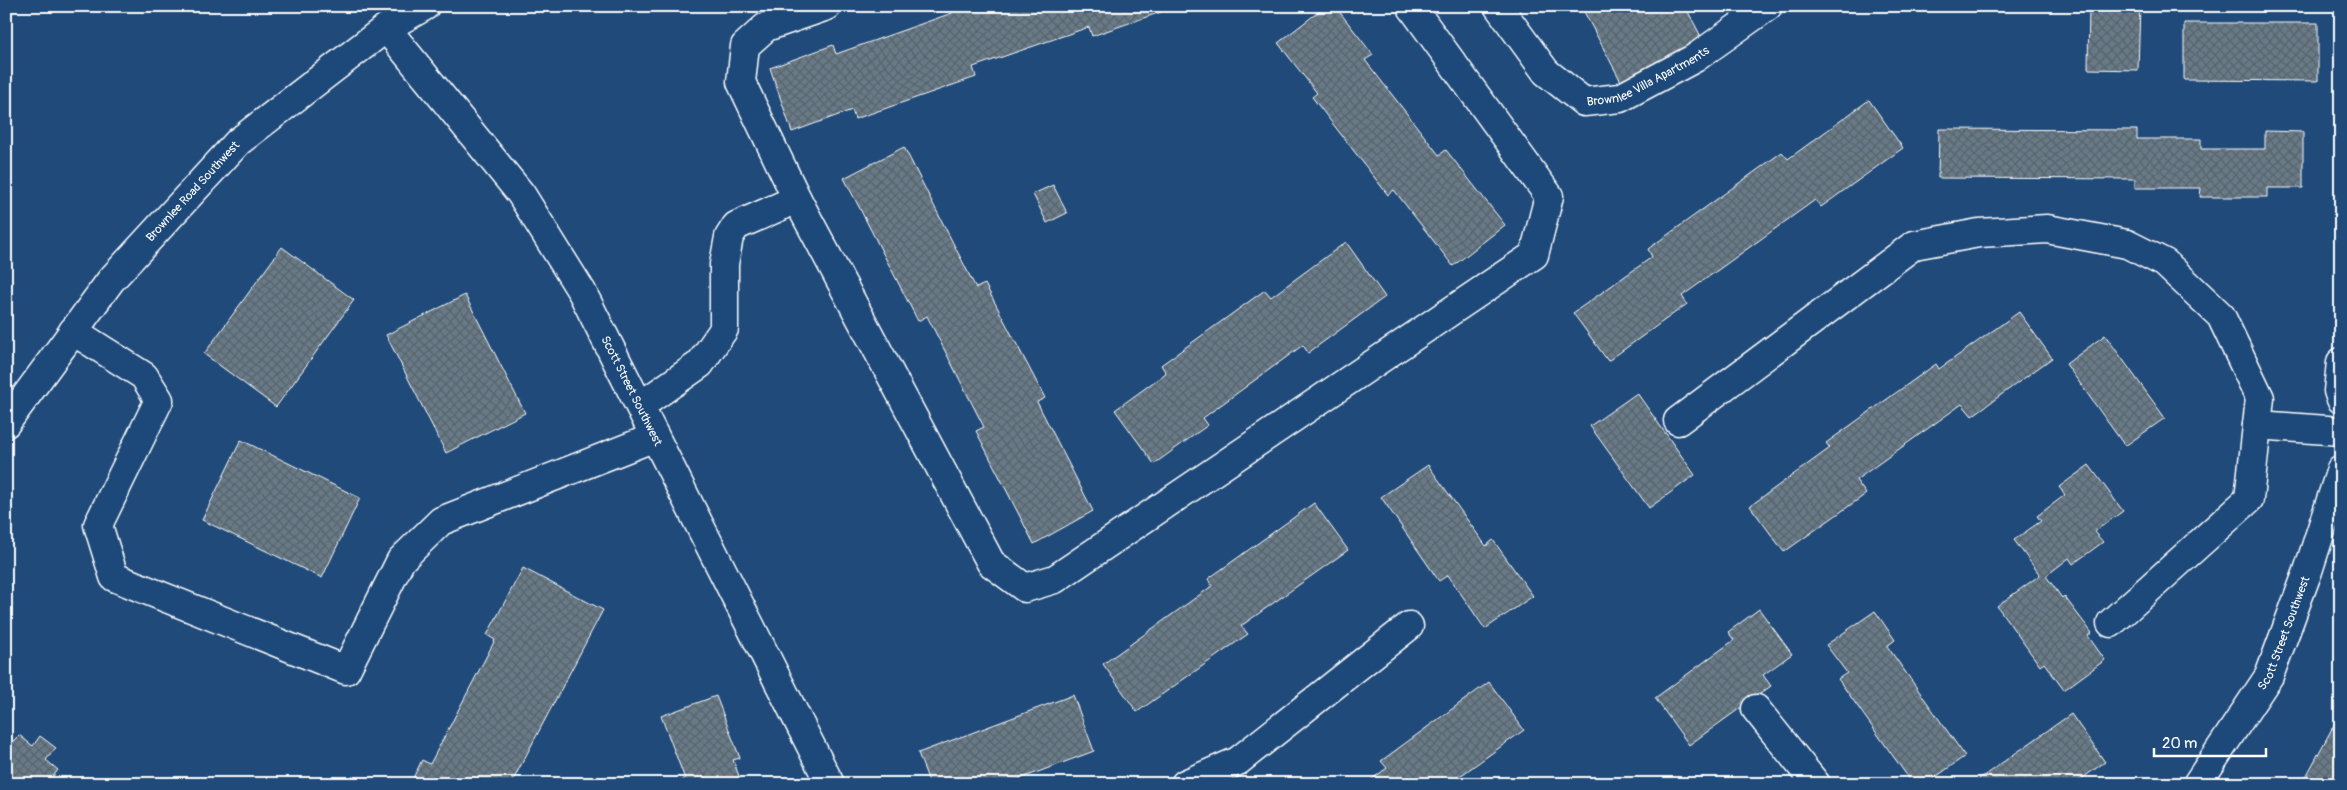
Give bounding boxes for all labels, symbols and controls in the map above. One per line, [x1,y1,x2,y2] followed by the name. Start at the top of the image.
[1586,42,1713,109] street label: Brownlee Villa Apartments
[143,138,243,245] street label: Brownlee Road Southwest
[598,333,666,448] street label: Scott Street Southwest
[2254,574,2313,693] street label: Scott Street Southwest
[2154,725,2267,757] scale bar
[2162,734,2197,753] text: 20 m

